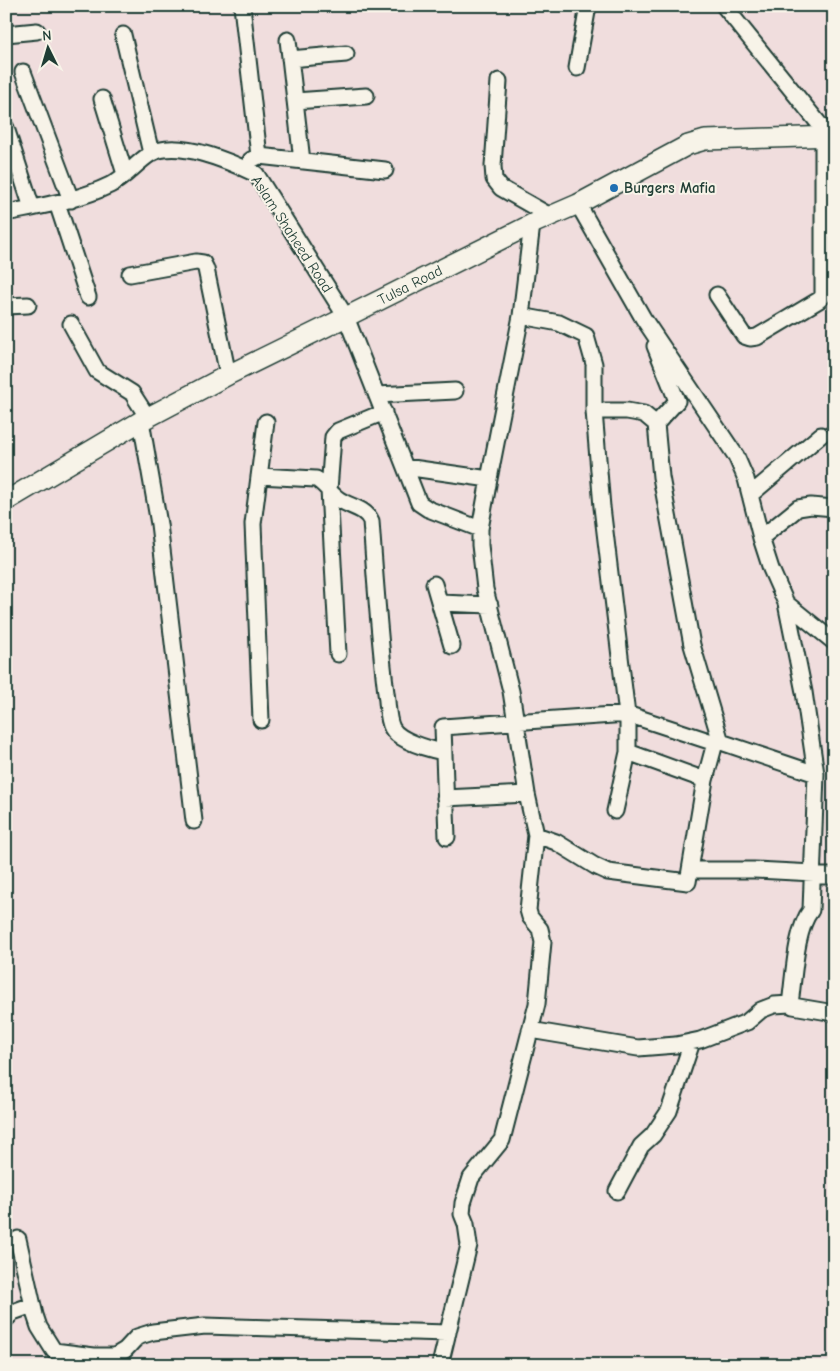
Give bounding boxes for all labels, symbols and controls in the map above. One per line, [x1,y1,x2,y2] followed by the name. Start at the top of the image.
[22,22,72,72] north arrow
[42,27,52,44] text: N
[247,172,337,296] street label: Aslam Shaheed Road
[624,179,716,197] place label: Burgers Mafia
[608,182,620,194] marker: Burgers Mafia
[375,261,445,309] street label: Tulsa Road

